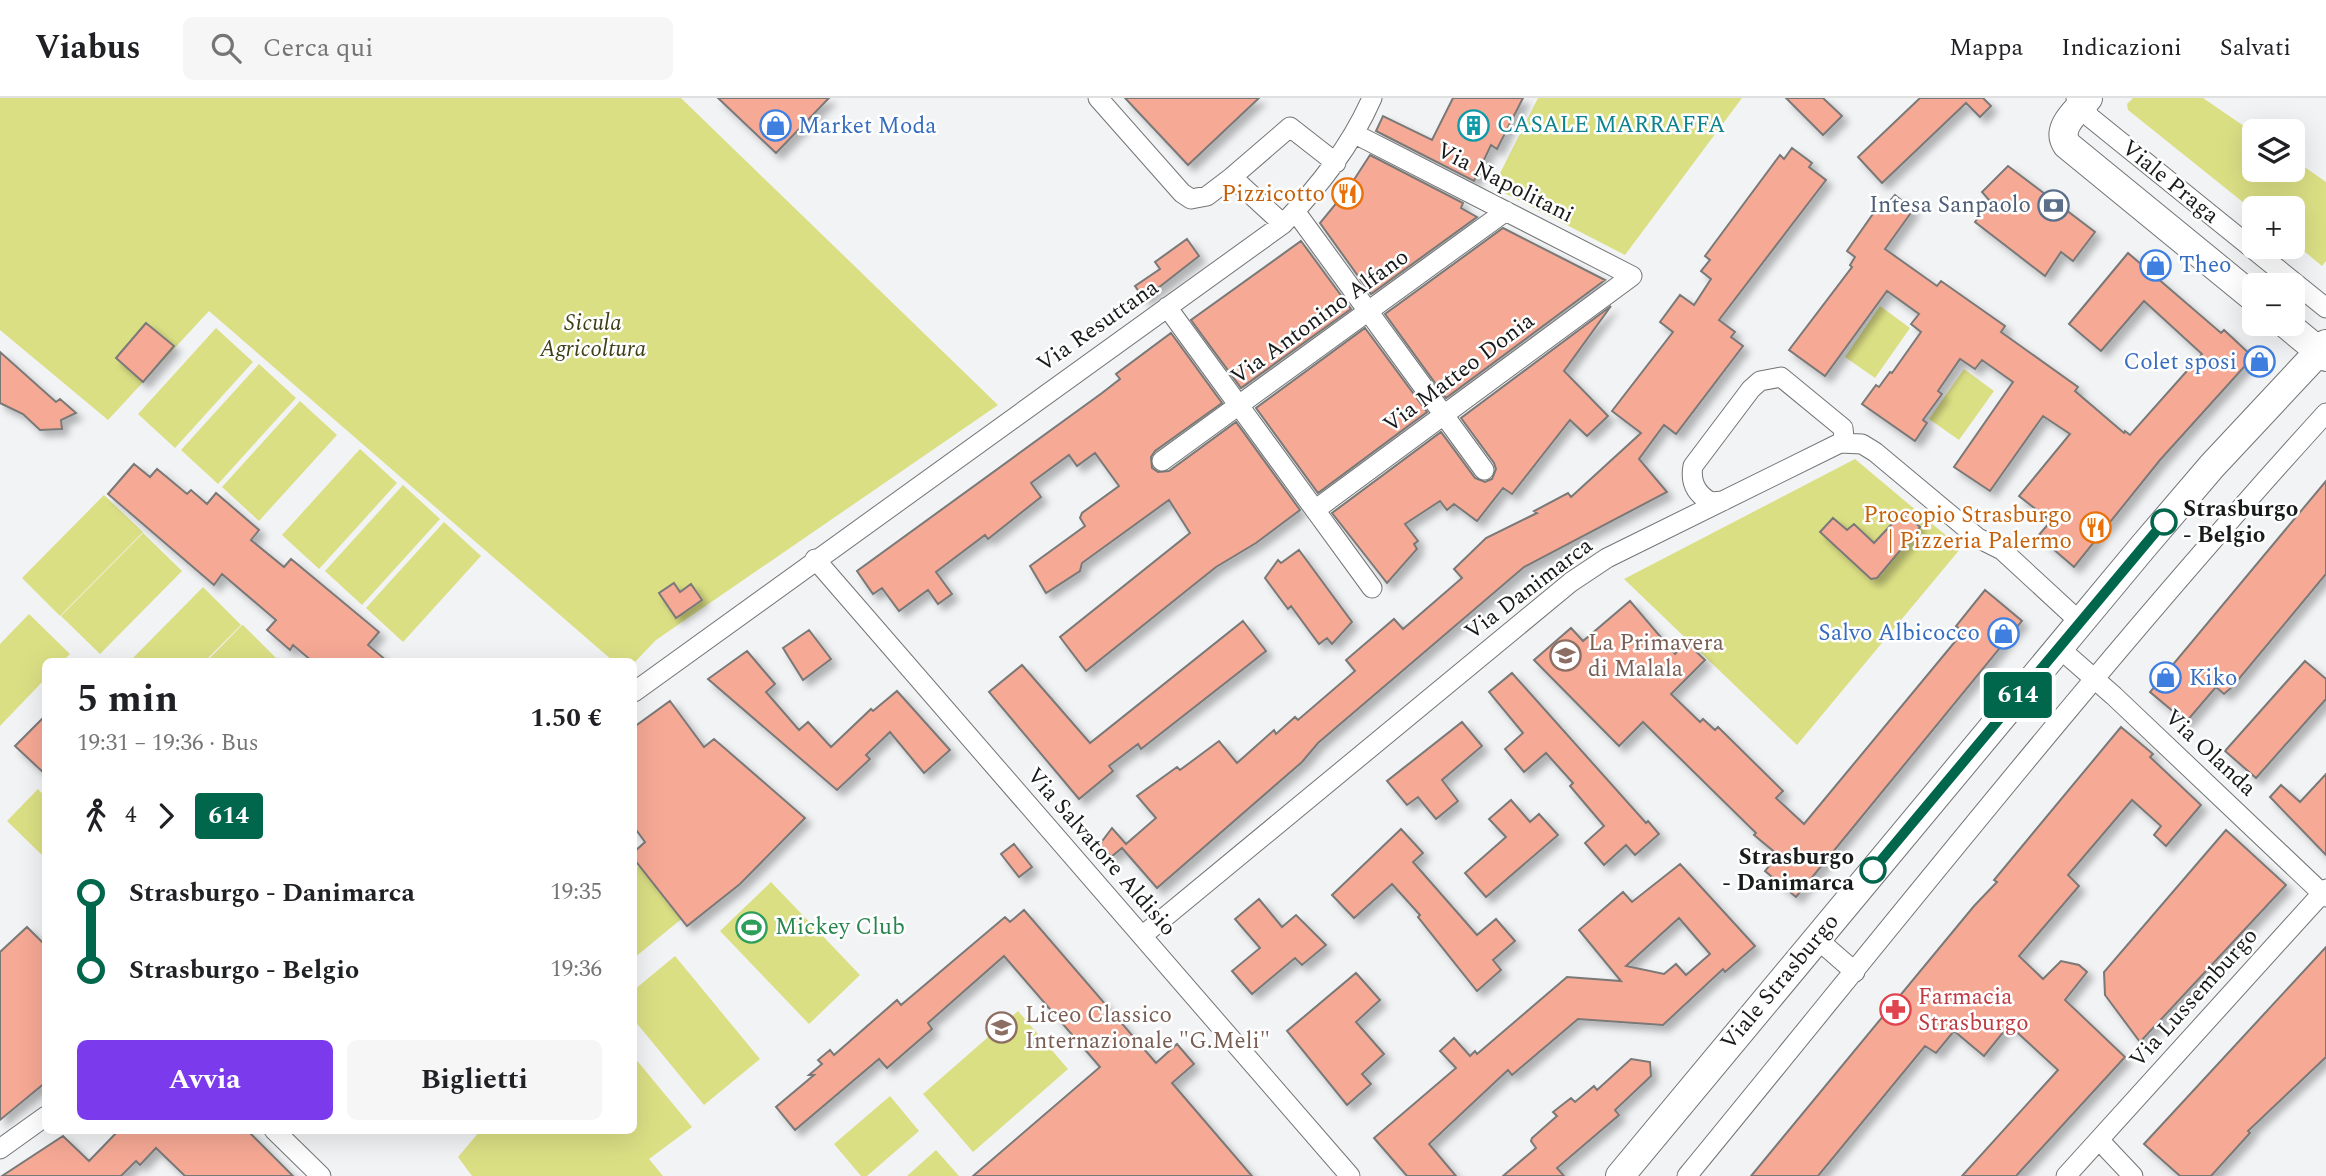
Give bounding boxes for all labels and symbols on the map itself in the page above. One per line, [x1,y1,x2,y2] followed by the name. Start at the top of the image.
[1457,108,1491,142] building icon: CASALE MARRAFFA
[1497,108,1725,143] place label: CASALE MARRAFFA
[758,109,792,143] shop icon: Market Moda
[798,109,937,144] place label: Market Moda
[2113,131,2227,233] street label: Viale Praga
[1430,133,1580,233] street label: Via Napolitani
[1222,177,1325,212] place label: Pizzicotto
[1331,177,1365,211] restaurant icon: Pizzicotto
[1869,188,2031,223] place label: Intesa Sanpaolo
[2037,188,2071,222] bank icon: Intesa Sanpaolo
[1223,240,1417,394] street label: Via Antonino Alfano
[2139,248,2173,282] shop icon: Theo
[2179,248,2231,283] place label: Theo
[1030,271,1166,381] street label: Via Resuttana
[1376,304,1542,442] street label: Via Matteo Donia
[539,306,647,367] park label: Sicula Agricoltura
[2123,345,2237,380] place label: Colet sposi
[2243,345,2277,379] shop icon: Colet sposi
[2183,492,2298,553] place label: Strasburgo - Belgio
[1863,498,2072,559] place label: Procopio Strasburgo | Pizzeria Palermo
[2151,509,2177,535] marker: Strasburgo - Belgio
[2078,511,2112,545] restaurant icon: Procopio Strasburgo | Pizzeria Palermo
[1457,529,1601,649] street label: Via Danimarca
[1818,616,1980,651] place label: Salvo Albicocco
[1986,616,2020,650] shop icon: Salvo Albicocco
[1588,626,1724,687] place label: La Primavera di Malala
[1548,639,1582,673] school or university icon: La Primavera di Malala
[2149,661,2183,695] shop icon: Kiko
[2189,661,2237,696] place label: Kiko
[1978,672,2058,718] line badge: 614
[2156,701,2264,805] street label: Via Olanda
[1018,760,1184,944] street label: Via Salvatore Aldisio
[1722,840,1854,901] place label: Strasburgo - Danimarca
[1860,857,1886,883] marker: Strasburgo - Danimarca
[1712,906,1848,1058] street label: Viale Strasburgo
[735,910,769,944] sports icon: Mickey Club
[775,910,905,945] place label: Mickey Club
[2121,920,2267,1076] street label: Via Lussemburgo
[1918,980,2029,1041] place label: Farmacia Strasburgo
[1878,993,1912,1027] pharmacy icon: Farmacia Strasburgo
[1025,998,1270,1059] place label: Liceo Classico Internazionale "G.Meli"
[985,1011,1019,1045] school or university icon: Liceo Classico Internazionale "G.Meli"

